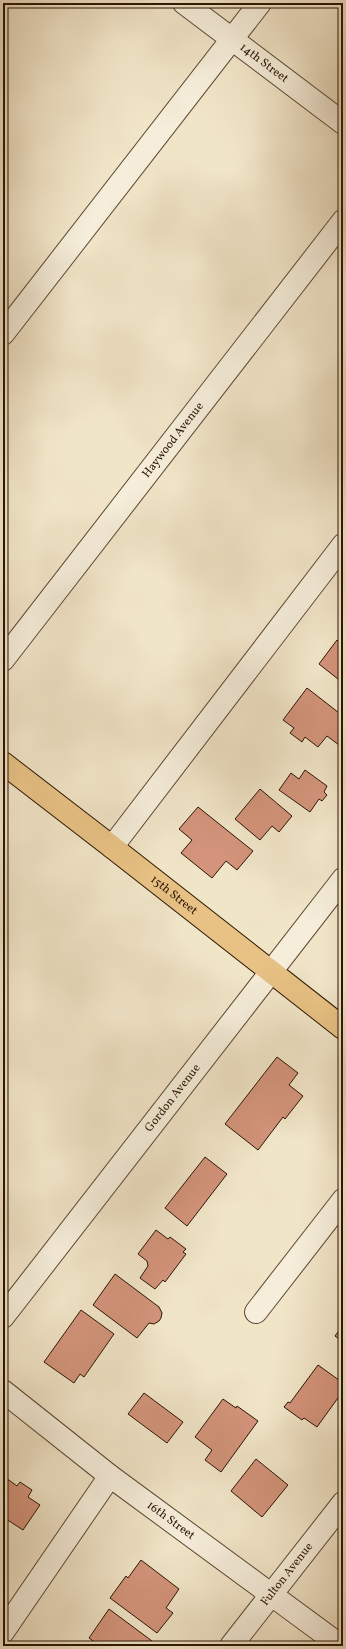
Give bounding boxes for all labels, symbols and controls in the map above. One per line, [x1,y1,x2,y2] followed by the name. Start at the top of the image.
[236,40,291,87] street label: 14th Street
[139,399,208,481] street label: Haywood Avenue
[147,872,201,919] street label: 15th Street
[141,1061,205,1136] street label: Gordon Avenue
[143,1498,198,1544] street label: 16th Street
[257,1539,317,1609] street label: Fulton Avenue

